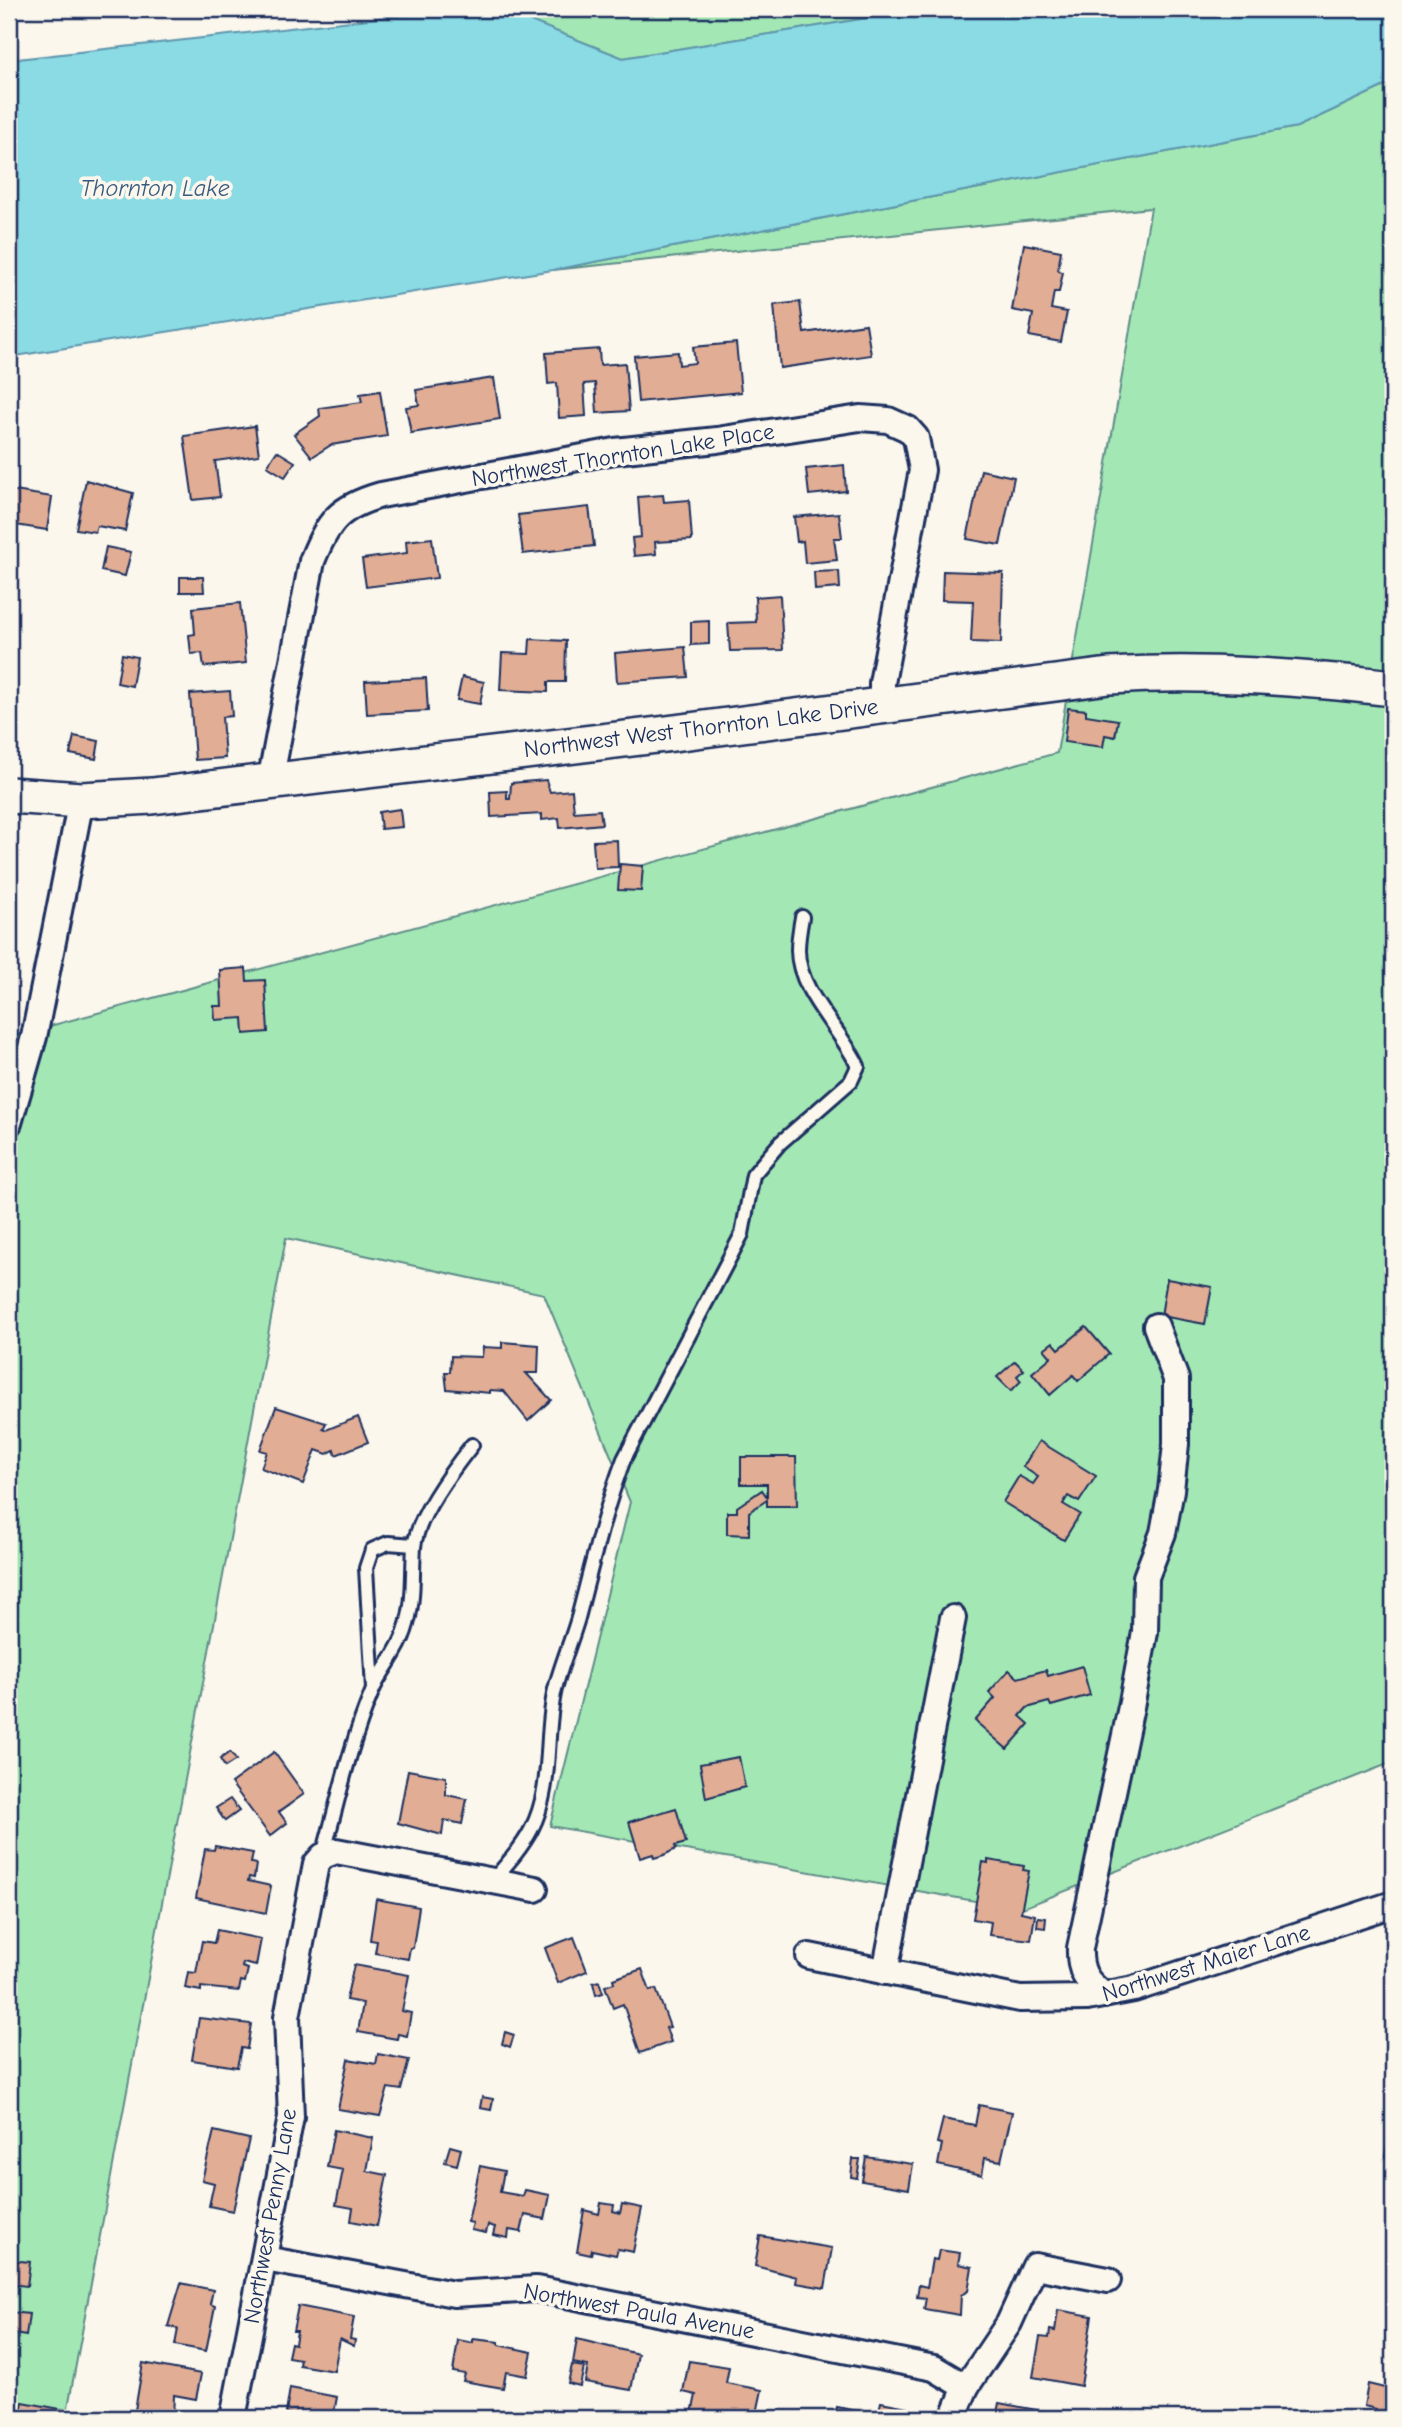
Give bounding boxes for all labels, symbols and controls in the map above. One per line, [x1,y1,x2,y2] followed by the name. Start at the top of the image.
[80,174,230,202] water label: Thornton Lake
[470,418,776,492] street label: Northwest Thornton Lake Place
[522,693,880,763] street label: Northwest West Thornton Lake Drive
[1099,1919,1313,2007] street label: Northwest Maier Lane
[238,2106,302,2326] street label: Northwest Penny Lane
[521,2277,757,2345] street label: Northwest Paula Avenue

